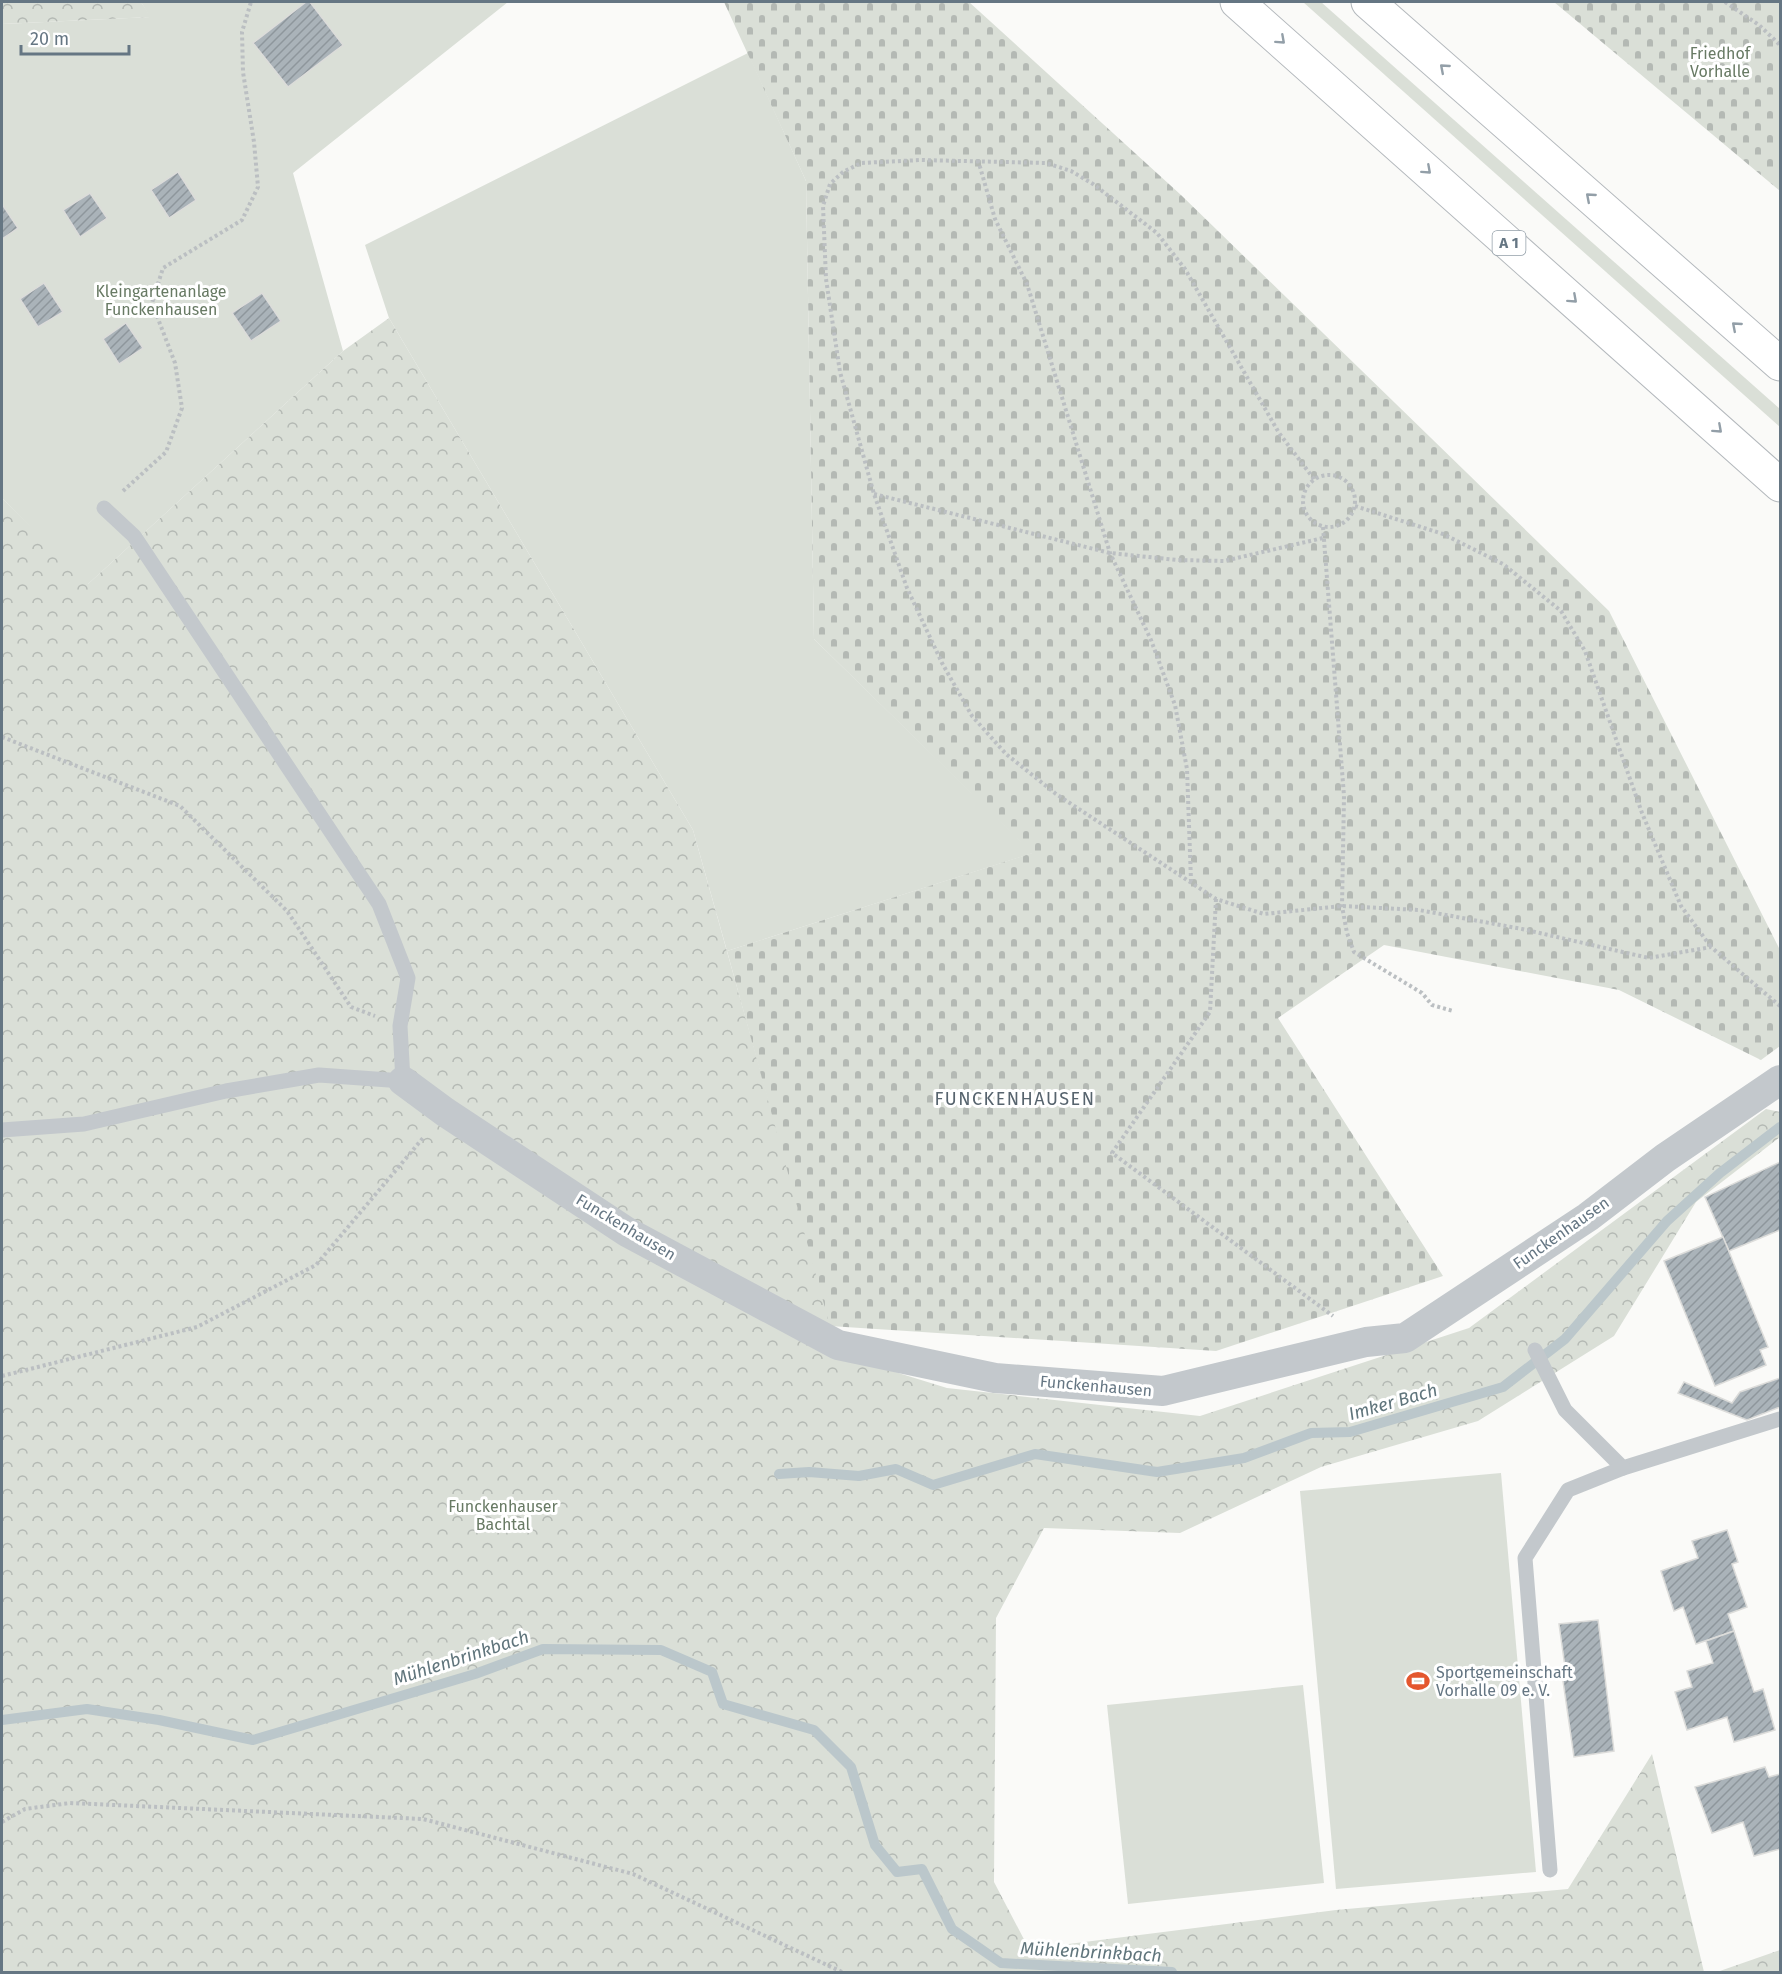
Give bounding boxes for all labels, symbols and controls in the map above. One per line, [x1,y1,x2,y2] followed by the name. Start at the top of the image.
[21,18,129,56] scale bar
[30,28,69,50] text: 20 m
[1274,33,1285,44] one-way arrow
[1690,44,1752,81] park label: Friedhof Vorhalle
[1440,64,1450,75] one-way arrow
[1420,163,1431,174] one-way arrow
[1586,193,1596,204] one-way arrow
[1492,231,1526,255] road number: A 1
[95,282,227,319] park label: Kleingartenanlage Funckenhausen
[1566,292,1576,303] one-way arrow
[1732,322,1743,333] one-way arrow
[1711,422,1722,433] one-way arrow
[934,1088,1096,1110] district label: FUNCKENHAUSEN
[573,1190,679,1264] street label: Funckenhausen
[1509,1193,1613,1273] street label: Funckenhausen
[1039,1372,1153,1400] street label: Funckenhausen
[1346,1379,1440,1425] water label: Imker Bach
[448,1497,559,1534] park label: Funckenhauser Bachtal
[390,1626,532,1690] water label: Mühlenbrinkbach
[1436,1663,1573,1700] place label: Sportgemeinschaft Vorhalle 09 e. V.
[1405,1668,1431,1694] sports icon: Sportgemeinschaft Vorhalle 09 e. V.
[1020,1937,1162,1967] water label: Mühlenbrinkbach

